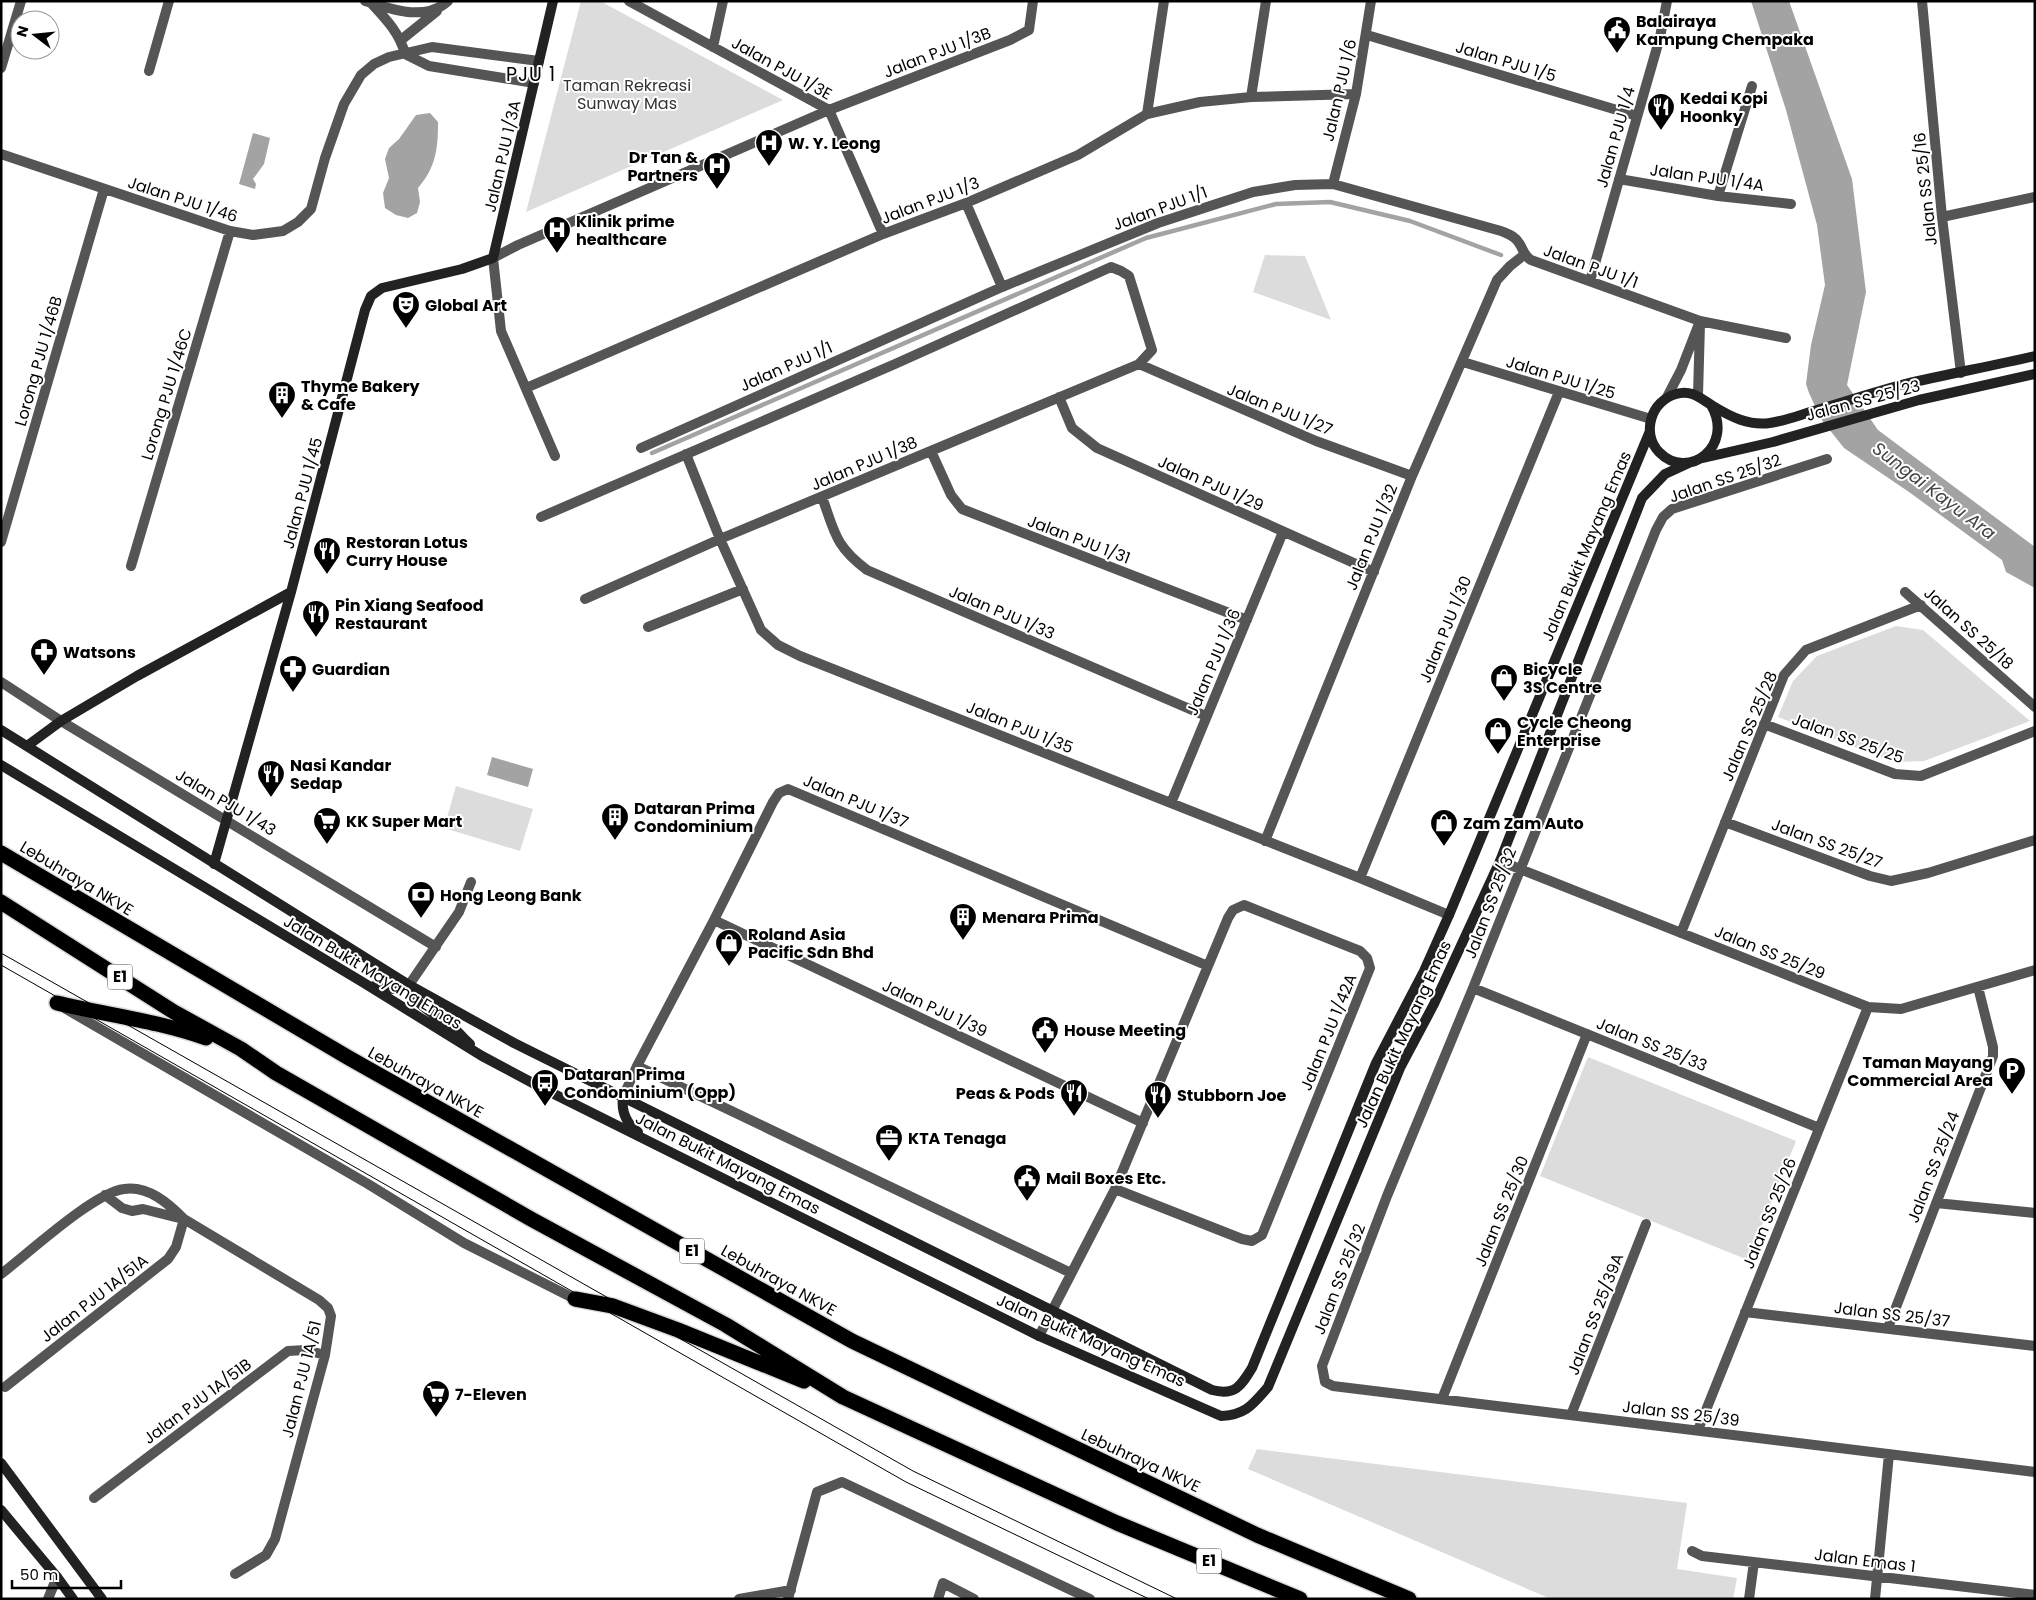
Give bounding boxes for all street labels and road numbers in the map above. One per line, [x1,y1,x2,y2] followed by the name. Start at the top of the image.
[880,21,994,84] street label: Jalan PJU 1/3B
[727,31,836,106] street label: Jalan PJU 1/3E
[1453,35,1559,88] street label: Jalan PJU 1/5
[1317,37,1362,144] street label: Jalan PJU 1/6
[1590,84,1641,190] street label: Jalan PJU 1/4
[478,98,527,214] street label: Jalan PJU 1/3A
[1908,131,1943,247] street label: Jalan SS 25/16
[1648,158,1766,197] street label: Jalan PJU 1/4A
[125,171,241,228] street label: Jalan PJU 1/46
[878,171,983,230] street label: Jalan PJU 1/3
[1110,181,1211,236] street label: Jalan PJU 1/1
[1540,239,1641,294] street label: Jalan PJU 1/1
[9,293,68,429] street label: Lorong PJU 1/46B
[135,325,197,463] street label: Lorong PJU 1/46C
[736,336,836,397] street label: Jalan PJU 1/1
[1503,350,1618,405] street label: Jalan PJU 1/25
[1804,374,1923,427] street label: Jalan SS 25/23
[1224,378,1336,441] street label: Jalan PJU 1/27
[807,431,921,496] street label: Jalan PJU 1/38
[277,435,328,551] street label: Jalan PJU 1/45
[1536,448,1637,645] street label: Jalan Bukit Mayang Emas
[1666,449,1784,508] street label: Jalan SS 25/32
[1154,450,1267,517] street label: Jalan PJU 1/29
[1340,481,1403,594] street label: Jalan PJU 1/32
[1024,509,1134,570] street label: Jalan PJU 1/31
[1414,572,1477,686] street label: Jalan PJU 1/30
[945,580,1058,645] street label: Jalan PJU 1/33
[1919,582,2019,675] street label: Jalan SS 25/18
[1181,605,1246,719] street label: Jalan PJU 1/36
[1716,667,1783,785] street label: Jalan SS 25/28
[963,696,1077,759] street label: Jalan PJU 1/35
[1789,708,1907,769] street label: Jalan SS 25/25
[171,763,280,842] street label: Jalan PJU 1/43
[800,769,912,834] street label: Jalan PJU 1/37
[1768,813,1886,874] street label: Jalan SS 25/27
[16,835,138,921] street label: Lebuhraya NKVE
[1459,844,1522,962] street label: Jalan SS 25/32
[279,910,466,1035] street label: Jalan Bukit Mayang Emas
[1711,920,1829,985] street label: Jalan SS 25/29
[1350,937,1457,1132] street label: Jalan Bukit Mayang Emas
[108,964,132,990] road number: E1
[1295,970,1362,1094] street label: Jalan PJU 1/42A
[878,974,991,1043] street label: Jalan PJU 1/39
[1593,1012,1711,1077] street label: Jalan SS 25/33
[364,1041,488,1124] street label: Lebuhraya NKVE
[631,1107,824,1220] street label: Jalan Bukit Mayang Emas
[1902,1108,1965,1226] street label: Jalan SS 25/24
[1469,1152,1534,1270] street label: Jalan SS 25/30
[1737,1154,1802,1272] street label: Jalan SS 25/26
[1308,1220,1371,1338] street label: Jalan SS 25/32
[680,1238,704,1264] road number: E1
[717,1239,841,1322] street label: Lebuhraya NKVE
[36,1249,153,1348] street label: Jalan PJU 1A/51A
[1562,1250,1629,1378] street label: Jalan SS 25/39A
[993,1288,1189,1393] street label: Jalan Bukit Mayang Emas
[1833,1296,1951,1333] street label: Jalan SS 25/37
[276,1318,327,1440] street label: Jalan PJU 1A/51
[139,1353,256,1450] street label: Jalan PJU 1A/51B
[1621,1395,1741,1432] street label: Jalan SS 25/39
[1078,1423,1204,1498] street label: Lebuhraya NKVE
[1813,1543,1917,1578] street label: Jalan Emas 1
[1196,1548,1222,1574] road number: E1

